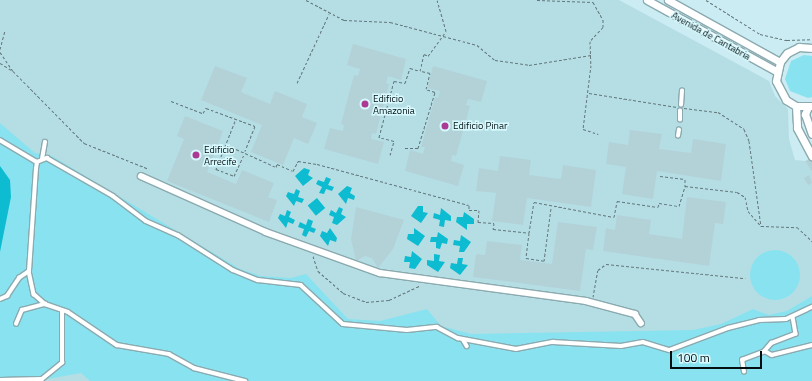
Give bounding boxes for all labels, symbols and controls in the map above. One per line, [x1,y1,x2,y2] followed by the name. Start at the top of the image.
[669,9,753,63] street label: Avenida de Cantabria
[373,92,415,116] place label: Edificio Amazonia
[360,99,370,109] marker: Edificio Amazonia
[453,120,507,132] place label: Edificio Pinar
[440,121,450,131] marker: Edificio Pinar
[204,143,237,166] place label: Edificio Arrecife
[191,150,201,160] marker: Edificio Arrecife
[672,343,764,369] scale bar
[677,348,710,367] text: 100 m

